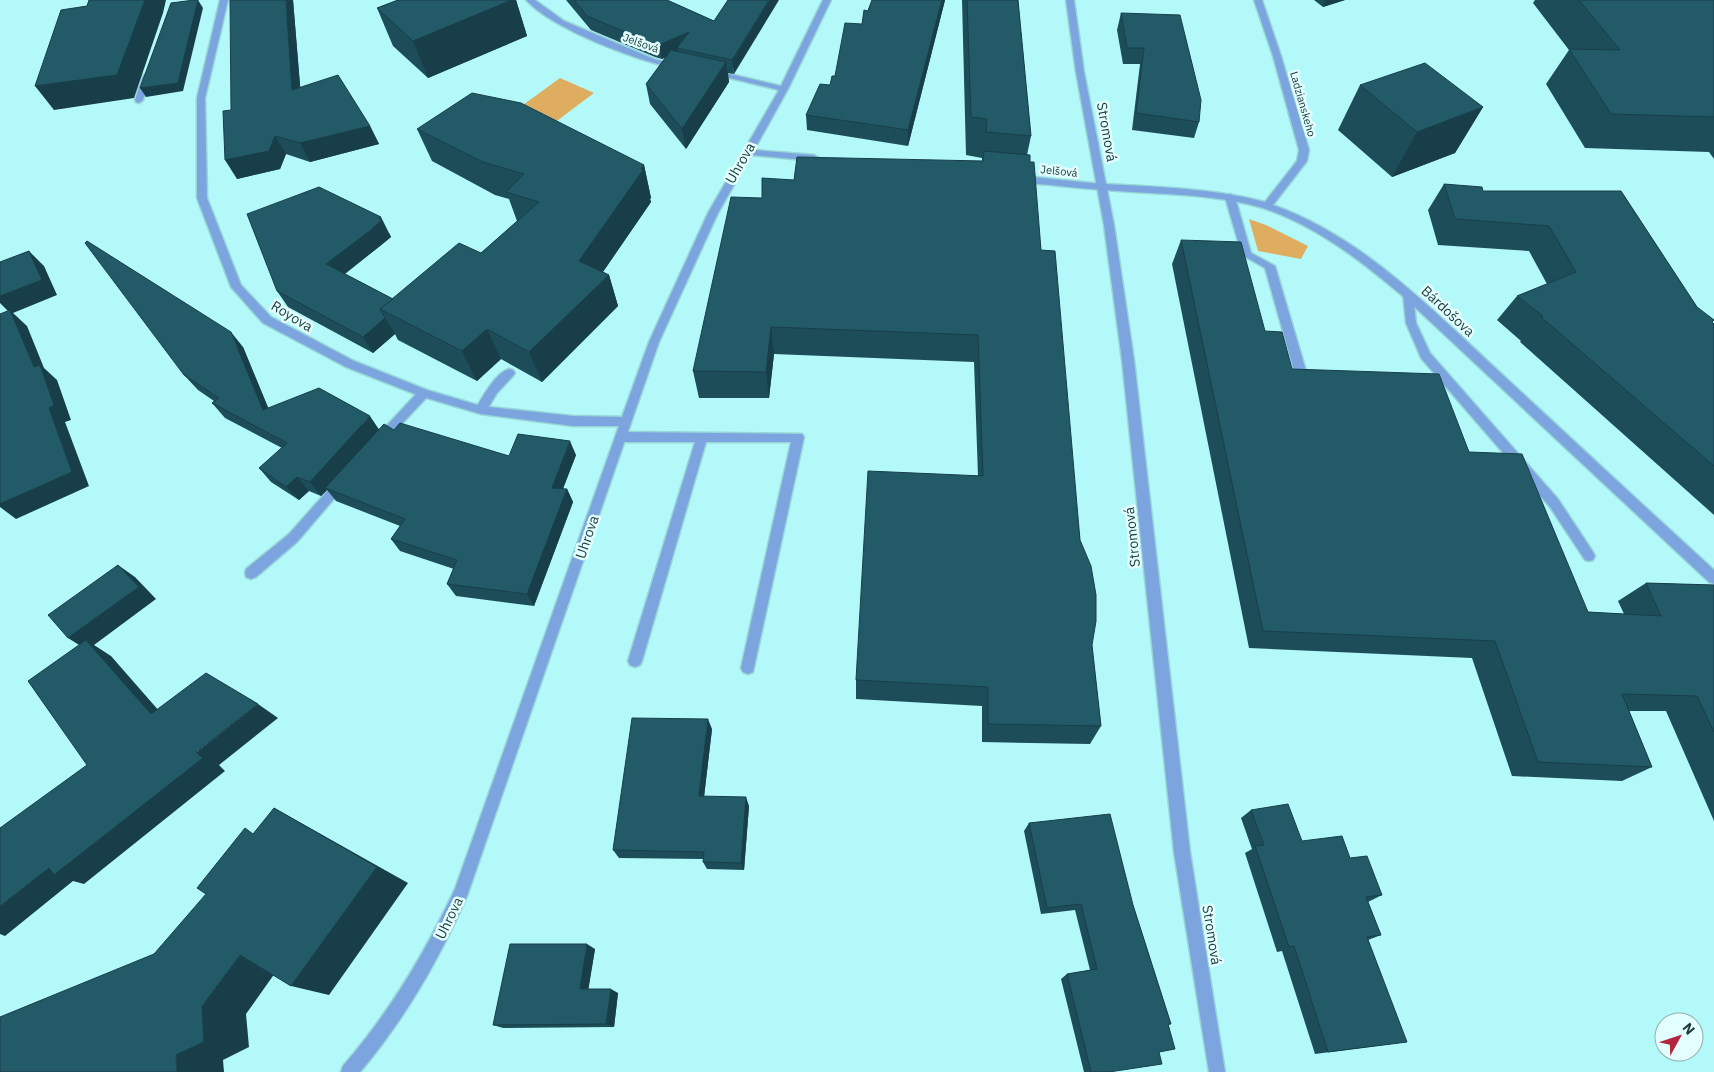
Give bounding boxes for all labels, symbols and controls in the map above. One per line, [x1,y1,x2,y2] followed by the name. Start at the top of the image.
[621,30,661,56] street label: Jelšová
[1287,70,1319,138] street label: Ladzianskeho
[1093,101,1121,164] street label: Stromová
[721,139,759,187] street label: Uhrova
[1040,162,1078,180] street label: Jelšová
[1418,282,1479,341] street label: Bárdošova
[268,297,317,336] street label: Royova
[1120,506,1144,568] street label: Stromová
[571,513,603,561] street label: Uhrova
[431,894,467,942] street label: Uhrova
[1198,904,1226,967] street label: Stromová
[1654,1012,1704,1062] north arrow
[1679,1019,1699,1038] text: N

